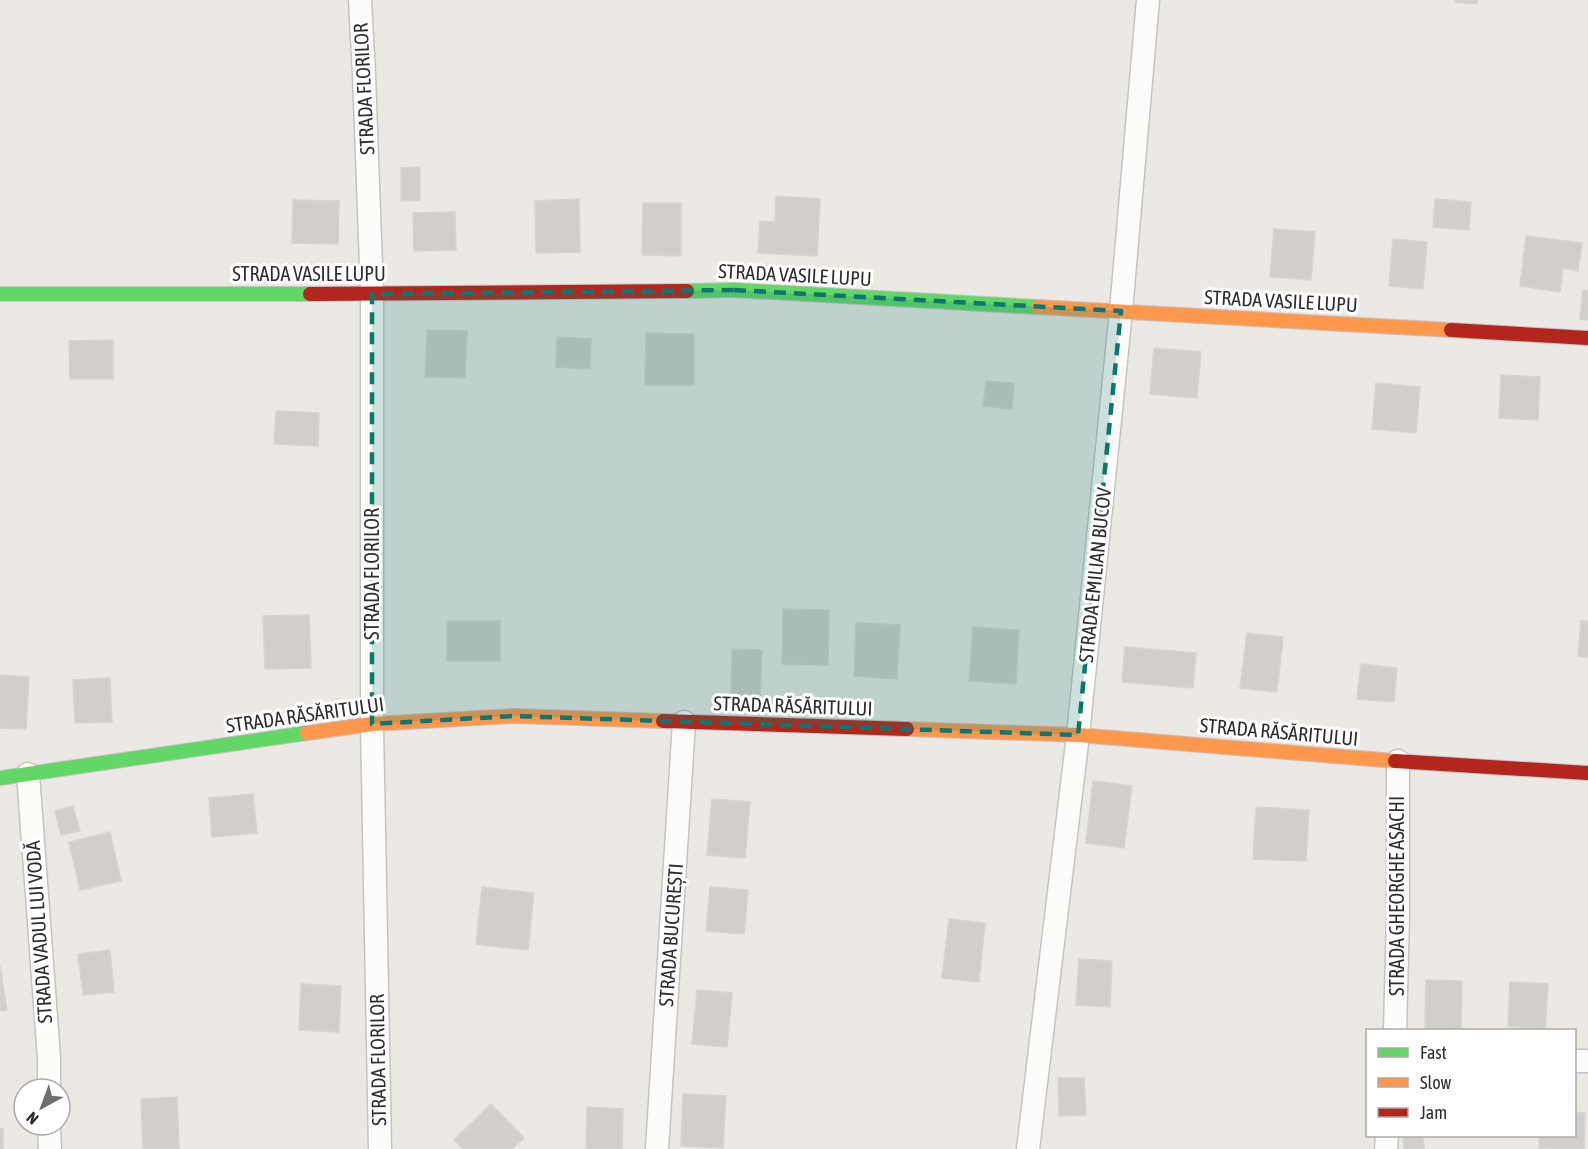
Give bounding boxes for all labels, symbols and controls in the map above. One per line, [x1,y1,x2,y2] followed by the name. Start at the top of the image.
[349,23,378,155] street label: STRADA FLORILOR
[718,259,872,290] street label: STRADA VASILE LUPU
[232,262,386,285] street label: STRADA VASILE LUPU
[1204,285,1358,316] street label: STRADA VASILE LUPU
[1074,486,1115,664] street label: STRADA EMILIAN BUCOV
[360,508,383,640] street label: STRADA FLORILOR
[713,691,873,720] street label: STRADA RĂSĂRITULUI
[225,692,385,737] street label: STRADA RĂSĂRITULUI
[1199,713,1359,750] street label: STRADA RĂSĂRITULUI
[1385,796,1408,996] street label: STRADA GHEORGHE ASACHI
[21,840,56,1024] street label: STRADA VADUL LUI VODĂ
[654,863,687,1007] street label: STRADA BUCUREȘTI
[365,994,390,1126] street label: STRADA FLORILOR
[1366,1029,1576,1137] legend
[1420,1042,1447,1063] text: Fast
[1420,1072,1451,1093] text: Slow
[12,1077,72,1137] north arrow
[1420,1102,1447,1123] text: Jam
[23,1108,42,1128] text: N

